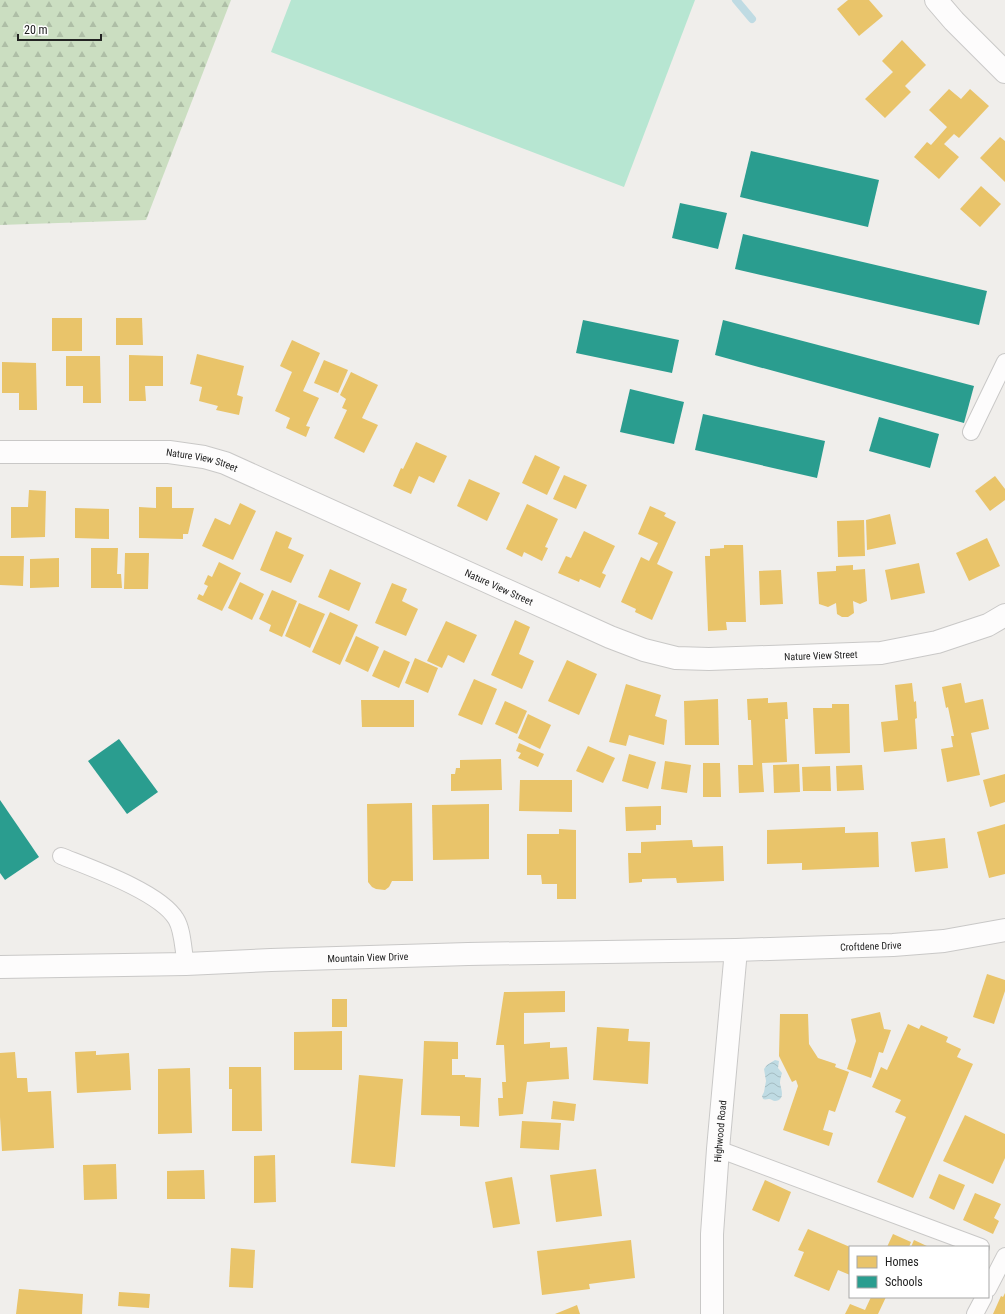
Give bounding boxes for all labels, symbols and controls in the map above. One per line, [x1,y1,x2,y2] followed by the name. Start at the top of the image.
[18,16,101,42] scale bar
[24,23,48,37] text: 20 m
[165,446,240,474] street label: Nature View Street
[463,567,535,607] street label: Nature View Street
[784,648,858,662] street label: Nature View Street
[840,939,902,952] street label: Croftdene Drive
[327,950,409,964] street label: Mountain View Drive
[712,1100,728,1163] street label: Highwood Road
[849,1246,989,1298] legend
[885,1255,919,1269] text: Homes
[885,1275,923,1289] text: Schools

